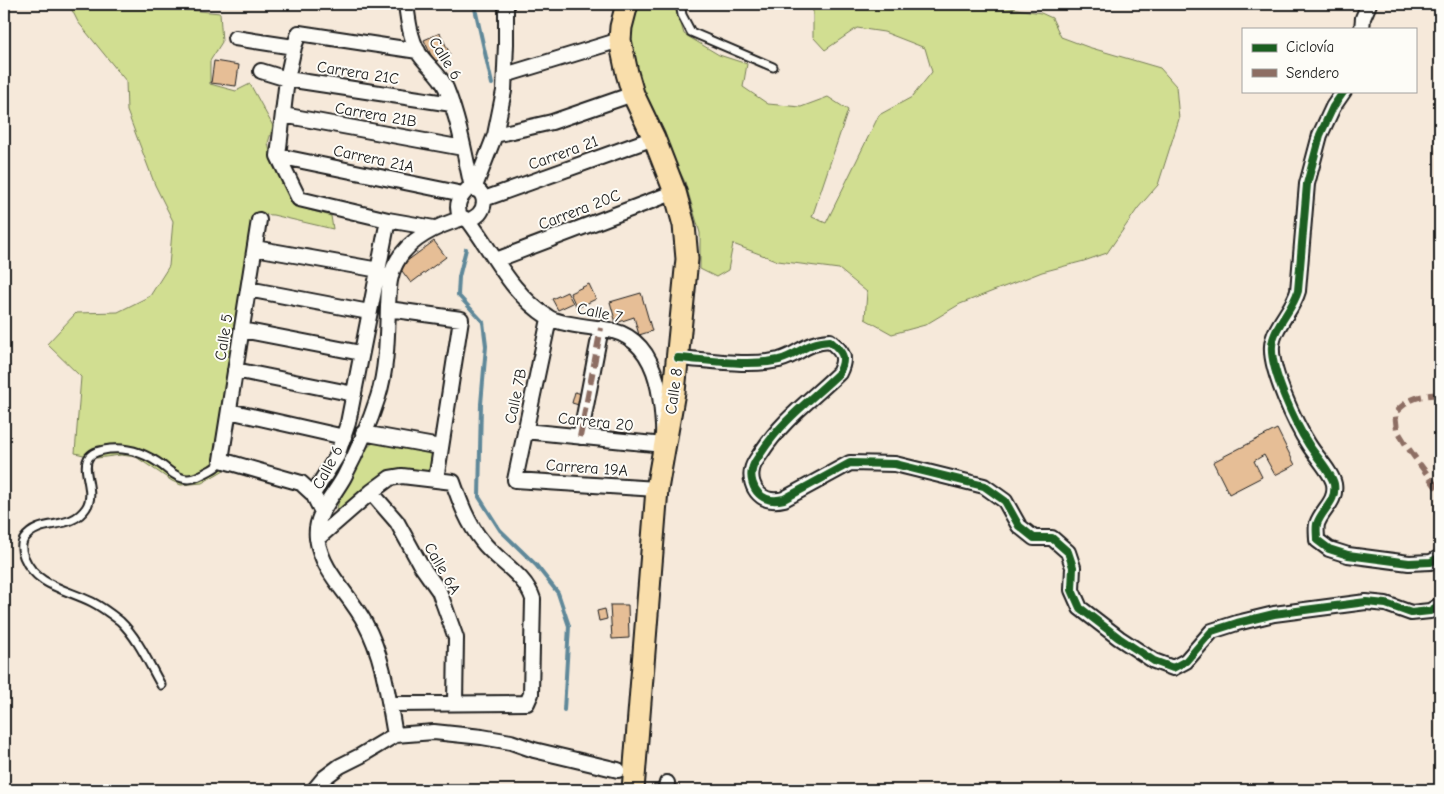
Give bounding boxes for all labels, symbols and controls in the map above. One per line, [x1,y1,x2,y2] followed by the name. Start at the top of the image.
[1242,28,1416,92] legend
[425,34,465,83] street label: Calle 6
[1286,38,1334,56] text: Ciclovía
[316,58,400,88] street label: Carrera 21C
[1286,64,1339,82] text: Sendero
[334,99,418,131] street label: Carrera 21B
[526,132,601,174] street label: Carrera 21
[332,142,416,176] street label: Carrera 21A
[536,186,623,234] street label: Carrera 20C
[575,299,625,327] street label: Calle 7
[211,312,237,362] street label: Calle 5
[501,367,531,425] street label: Calle 7B
[662,367,686,416] street label: Calle 8
[557,409,635,435] street label: Carrera 20
[309,442,347,492] street label: Calle 6
[545,456,629,480] street label: Carrera 19A
[420,540,464,597] street label: Calle 6A

